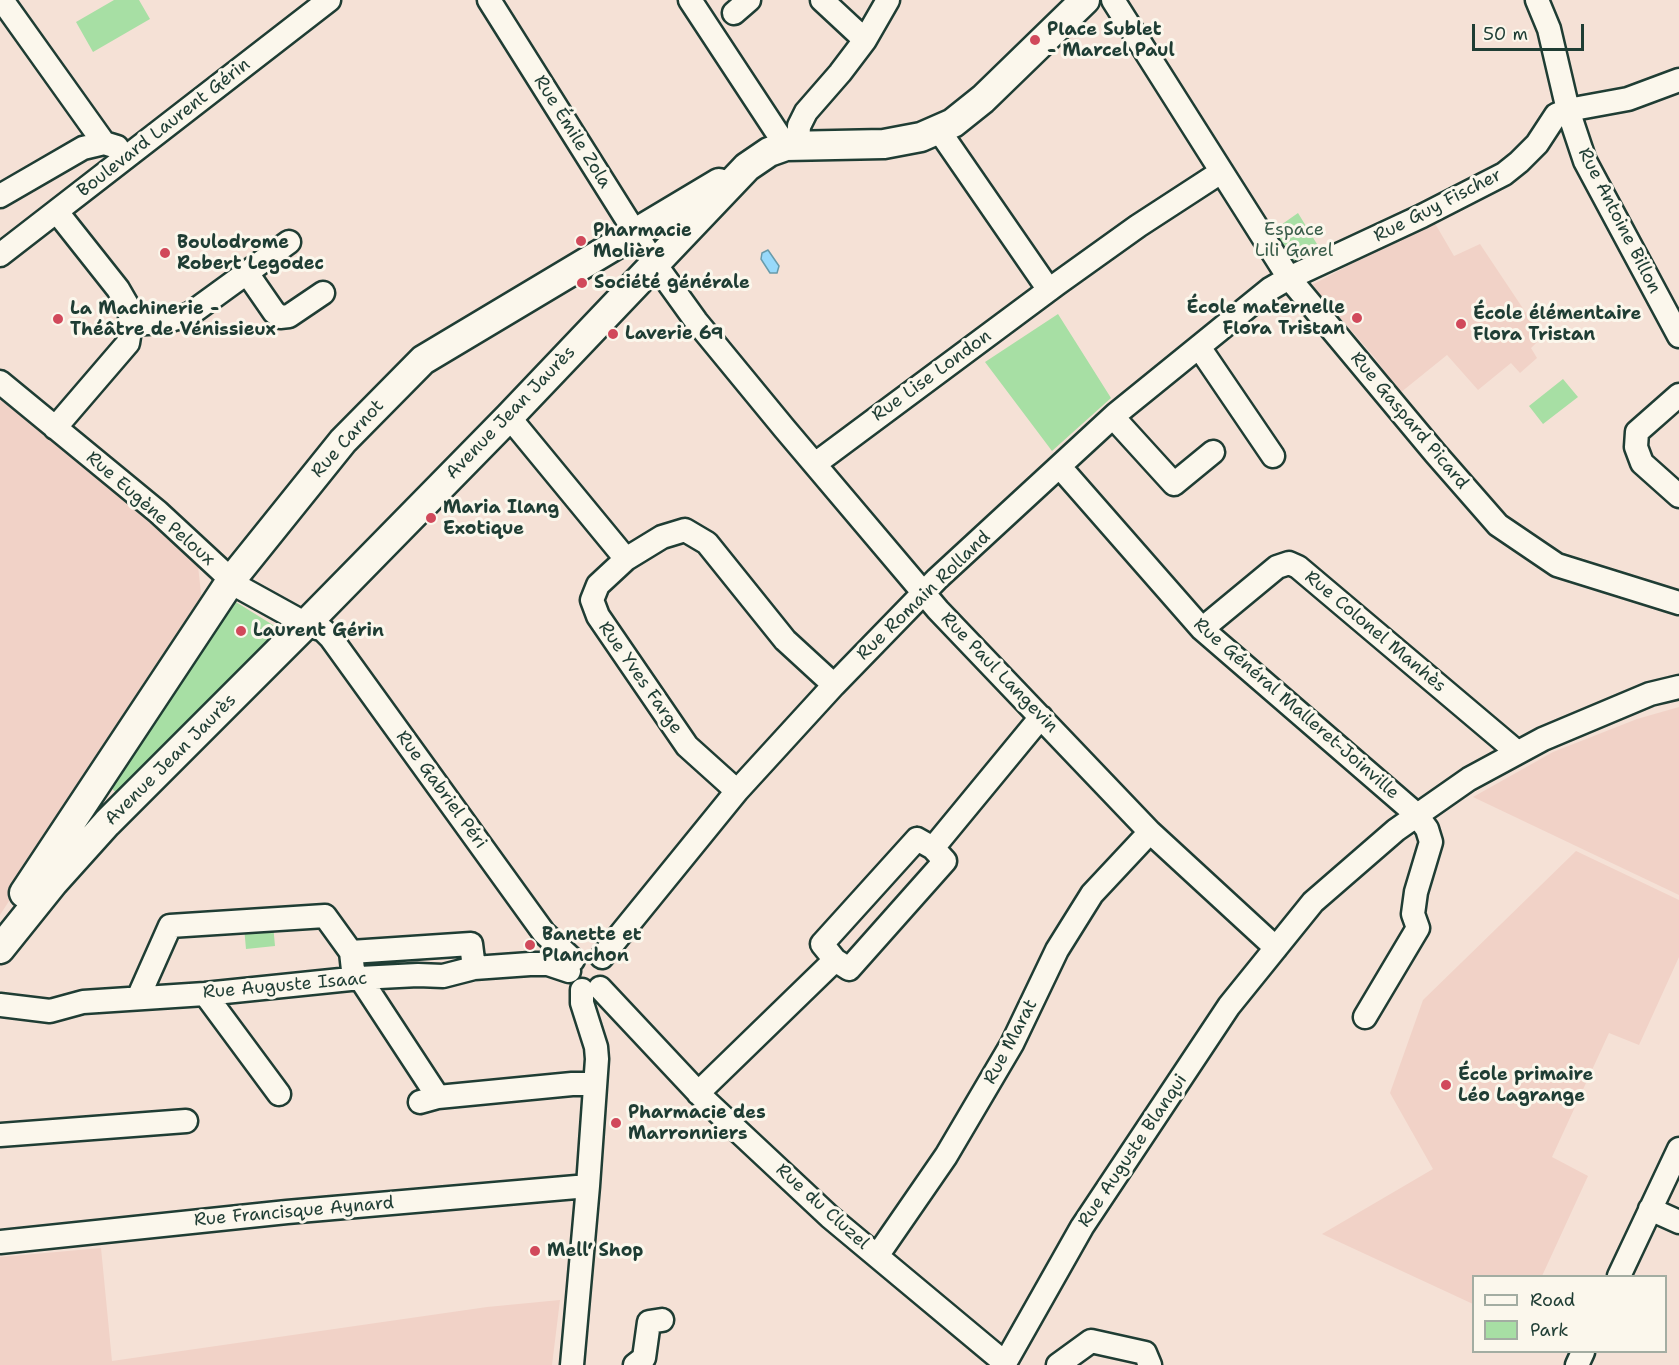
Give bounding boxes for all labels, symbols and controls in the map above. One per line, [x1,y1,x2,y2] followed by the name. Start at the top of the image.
[1475,12,1588,50] scale bar
[1047,19,1175,62] place label: Place Sublet - Marcel Paul
[1483,22,1528,46] text: 50 m
[1028,33,1042,47] marker: Place Sublet - Marcel Paul
[73,54,255,202] street label: Boulevard Laurent Gérin
[529,72,615,192] street label: Rue Émile Zola
[1573,145,1665,297] street label: Rue Antoine Billon
[1371,164,1505,248] street label: Rue Guy Fischer
[1255,219,1333,262] park label: Espace Lili Garel
[593,220,692,262] place label: Pharmacie Molière
[177,232,324,274] place label: Boulodrome Robert Legodec
[574,234,588,248] marker: Pharmacie Molière
[158,246,172,260] marker: Boulodrome Robert Legodec
[594,272,750,294] place label: Société générale
[575,276,589,290] marker: Société générale
[1187,297,1345,340] place label: École maternelle Flora Tristan
[70,298,276,340] place label: La Machinerie - Théâtre de Vénissieux
[1473,303,1641,346] place label: École élémentaire Flora Tristan
[1350,311,1364,325] marker: École maternelle Flora Tristan
[51,312,65,326] marker: La Machinerie - Théâtre de Vénissieux
[1454,317,1468,331] marker: École élémentaire Flora Tristan
[625,323,723,345] place label: Laverie 69
[868,326,996,426] street label: Rue Lise London
[606,327,620,341] marker: Laverie 69
[442,342,580,484] street label: Avenue Jean Jaurès
[1345,348,1473,494] street label: Rue Gaspard Picard
[307,395,389,483] street label: Rue Carnot
[81,447,219,571] street label: Rue Eugène Peloux
[443,497,559,540] place label: Maria Ilang Exotique
[424,511,438,525] marker: Maria Ilang Exotique
[853,527,995,665] street label: Rue Romain Rolland
[1300,567,1450,697] street label: Rue Colonel Manhès
[936,608,1062,738] street label: Rue Paul Langevin
[1189,614,1403,804] street label: Rue Général Malleret-Joinville
[593,618,687,738] street label: Rue Yves Farge
[253,620,384,642] place label: Laurent Gérin
[234,624,248,638] marker: Laurent Gérin
[101,690,241,830] street label: Avenue Jean Jaurès
[391,727,491,853] street label: Rue Gabriel Péri
[542,924,642,966] place label: Banette et Planchon
[523,938,537,952] marker: Banette et Planchon
[202,968,368,1004] street label: Rue Auguste Isaac
[980,996,1042,1088] street label: Rue Marat
[1458,1064,1593,1106] place label: École primaire Léo Lagrange
[1074,1070,1192,1232] street label: Rue Auguste Blanqui
[1439,1078,1453,1092] marker: École primaire Léo Lagrange
[628,1102,766,1144] place label: Pharmacie des Marronniers
[609,1116,623,1130] marker: Pharmacie des Marronniers
[771,1159,873,1255] street label: Rue du Cluzel
[193,1192,395,1232] street label: Rue Francisque Aynard
[547,1240,643,1262] place label: Mell‘ Shop
[528,1244,542,1258] marker: Mell‘ Shop
[1472,1275,1667,1353] legend
[1530,1288,1575,1312] text: Road
[1530,1318,1569,1342] text: Park

